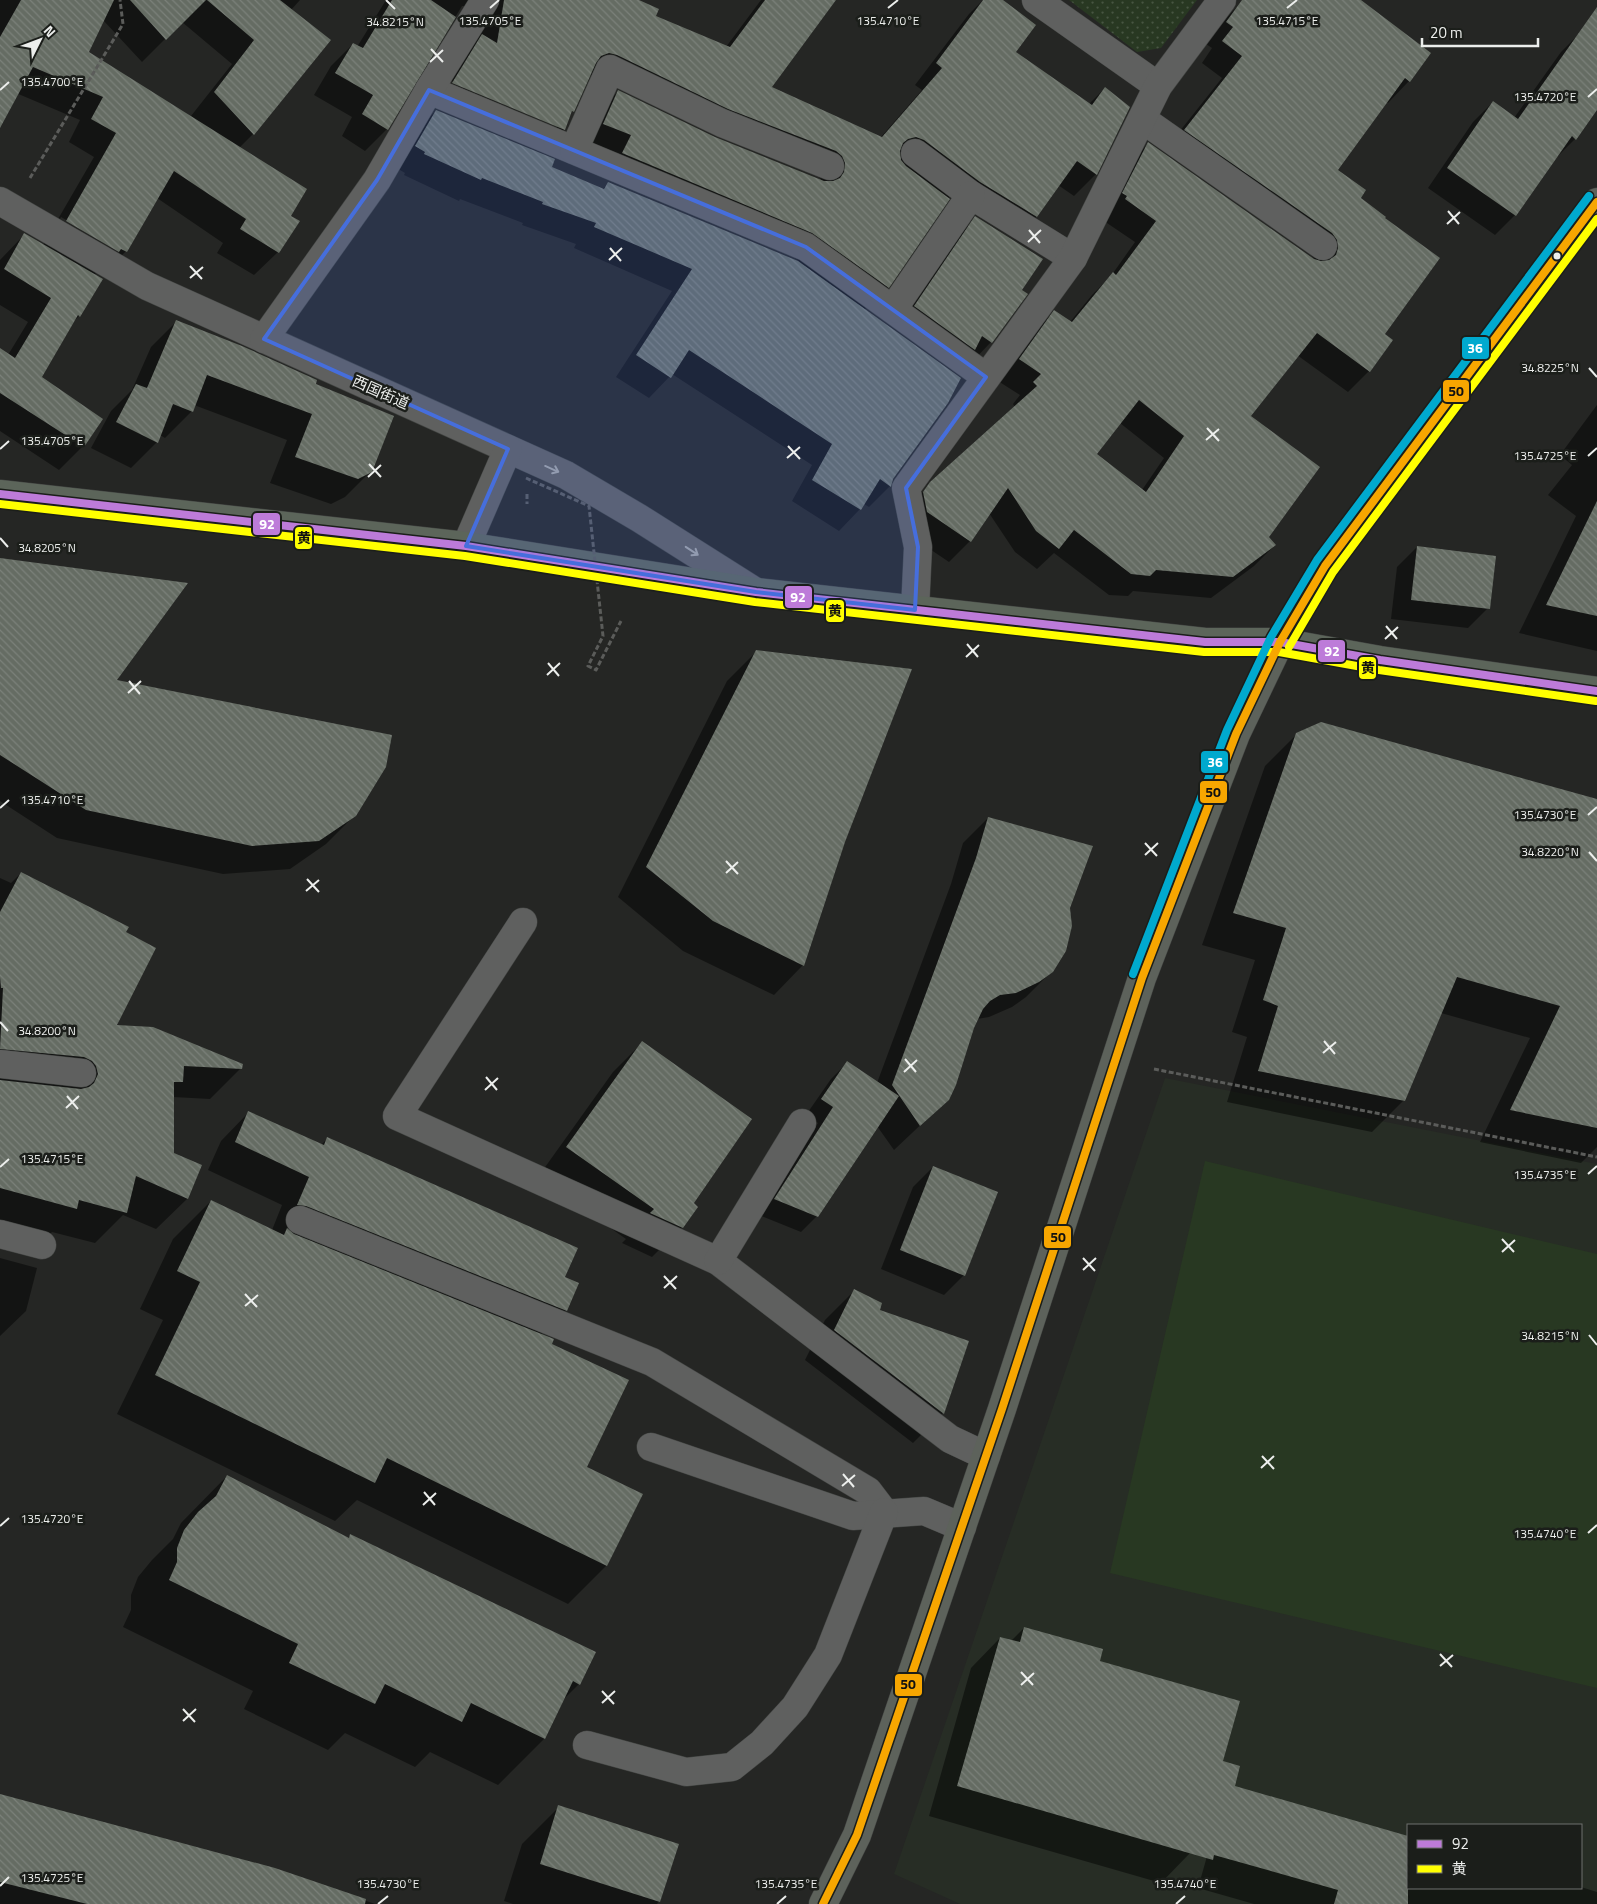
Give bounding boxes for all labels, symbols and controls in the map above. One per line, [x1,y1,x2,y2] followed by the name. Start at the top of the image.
[459,11,522,30] text: 135.4705°E
[857,11,920,30] text: 135.4710°E
[1256,11,1319,30] text: 135.4715°E
[366,12,424,31] text: 34.8215°N
[15,15,65,65] north arrow
[1422,15,1538,47] scale bar
[39,20,61,42] text: N
[1430,21,1463,44] text: 20 m
[21,72,84,91] text: 135.4700°E
[1514,87,1577,106] text: 135.4720°E
[1552,251,1562,261] unlabelled marker
[1461,336,1490,360] line badge: 36
[1467,337,1483,358] text: 36
[1521,358,1579,377] text: 34.8225°N
[349,369,413,415] street label: 西国街道
[1442,379,1470,403] line badge: 50
[1448,380,1464,401] text: 50
[21,431,84,450] text: 135.4705°E
[1514,446,1577,465] text: 135.4725°E
[544,465,559,474] one-way arrow
[252,512,281,536] line badge: 92
[259,513,275,534] text: 92
[294,526,313,550] line badge: 黄
[297,527,311,548] text: 黄
[18,538,76,557] text: 34.8205°N
[685,546,699,557] one-way arrow
[784,585,813,609] line badge: 92
[790,586,806,607] text: 92
[825,599,845,623] line badge: 黄
[828,600,842,621] text: 黄
[1317,639,1346,663] line badge: 92
[1324,640,1340,661] text: 92
[1358,656,1377,680] line badge: 黄
[1361,657,1375,678] text: 黄
[1200,750,1229,774] line badge: 36
[1207,751,1223,772] text: 36
[1199,780,1228,804] line badge: 50
[1205,781,1221,802] text: 50
[21,790,84,809] text: 135.4710°E
[1514,805,1577,824] text: 135.4730°E
[1521,842,1579,861] text: 34.8220°N
[18,1021,76,1040] text: 34.8200°N
[21,1149,84,1168] text: 135.4715°E
[1514,1165,1577,1184] text: 135.4735°E
[1043,1225,1072,1249] line badge: 50
[1050,1226,1066,1247] text: 50
[1521,1326,1579,1345] text: 34.8215°N
[21,1509,84,1528] text: 135.4720°E
[1514,1524,1577,1543] text: 135.4740°E
[894,1673,923,1697] line badge: 50
[900,1673,916,1694] text: 50
[1407,1824,1582,1889] legend
[1452,1832,1469,1855] text: 92
[1452,1857,1467,1880] text: 黄
[21,1868,84,1887] text: 135.4725°E
[357,1874,420,1893] text: 135.4730°E
[755,1874,818,1893] text: 135.4735°E
[1154,1874,1217,1893] text: 135.4740°E

